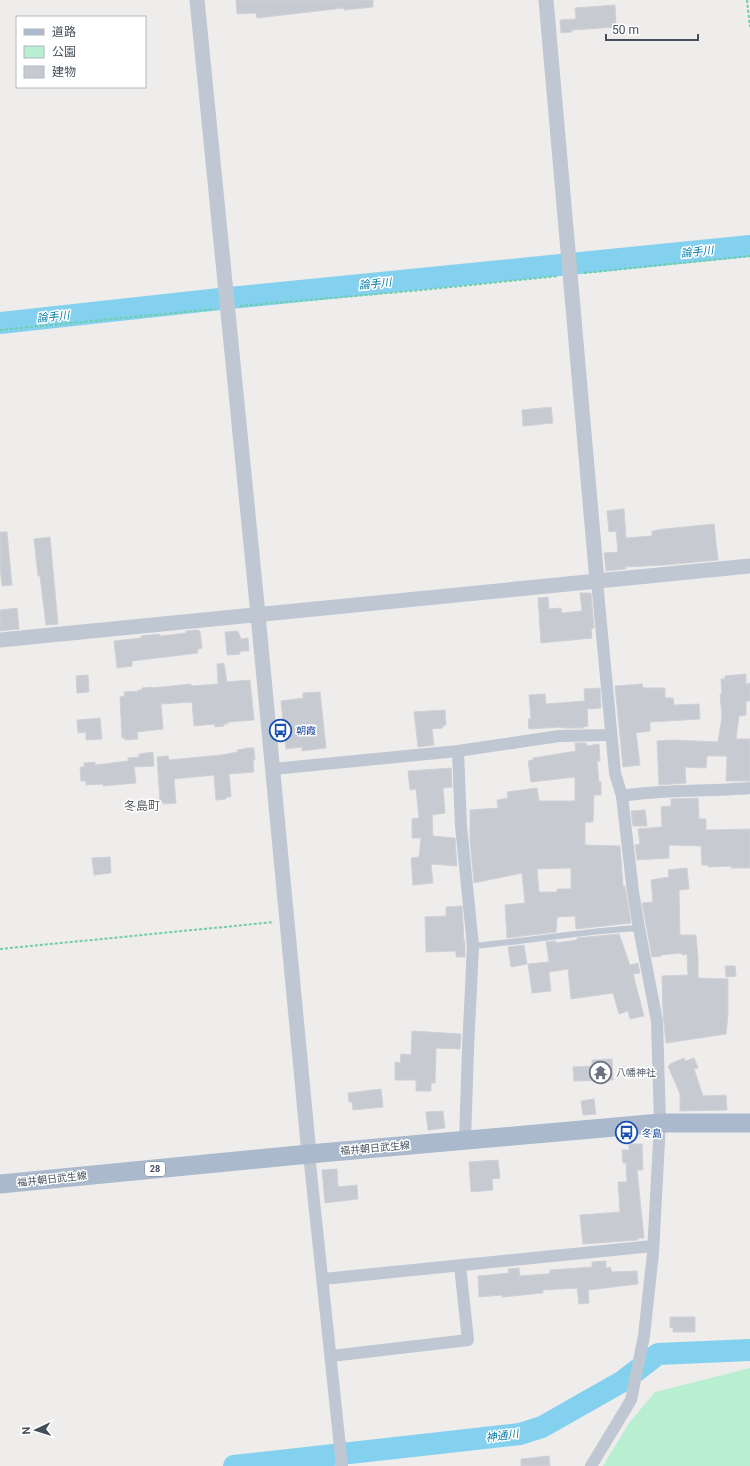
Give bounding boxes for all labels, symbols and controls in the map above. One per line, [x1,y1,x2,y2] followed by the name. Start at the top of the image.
[16,16,146,88] legend
[606,16,698,42] scale bar
[612,23,639,37] text: 50 m
[52,25,76,39] text: 道路
[52,45,76,59] text: 公園
[52,65,76,79] text: 建物
[680,244,715,260] water label: 論手川
[358,276,393,292] water label: 論手川
[36,309,71,325] water label: 論手川
[268,717,294,743] bus stop icon: 朝霞
[296,725,316,736] place label: 朝霞
[124,799,160,813] district label: 冬島町
[588,1059,614,1085] temple icon: 八幡神社
[616,1067,656,1078] place label: 八幡神社
[614,1120,640,1146] bus stop icon: 冬島
[642,1128,662,1139] place label: 冬島
[340,1139,410,1157] street label: 福井朝日武生線
[145,1162,165,1176] road number: 28
[17,1170,87,1188] street label: 福井朝日武生線
[16,1410,56,1450] north arrow
[20,1426,33,1435] text: N
[485,1427,520,1445] water label: 神通川

